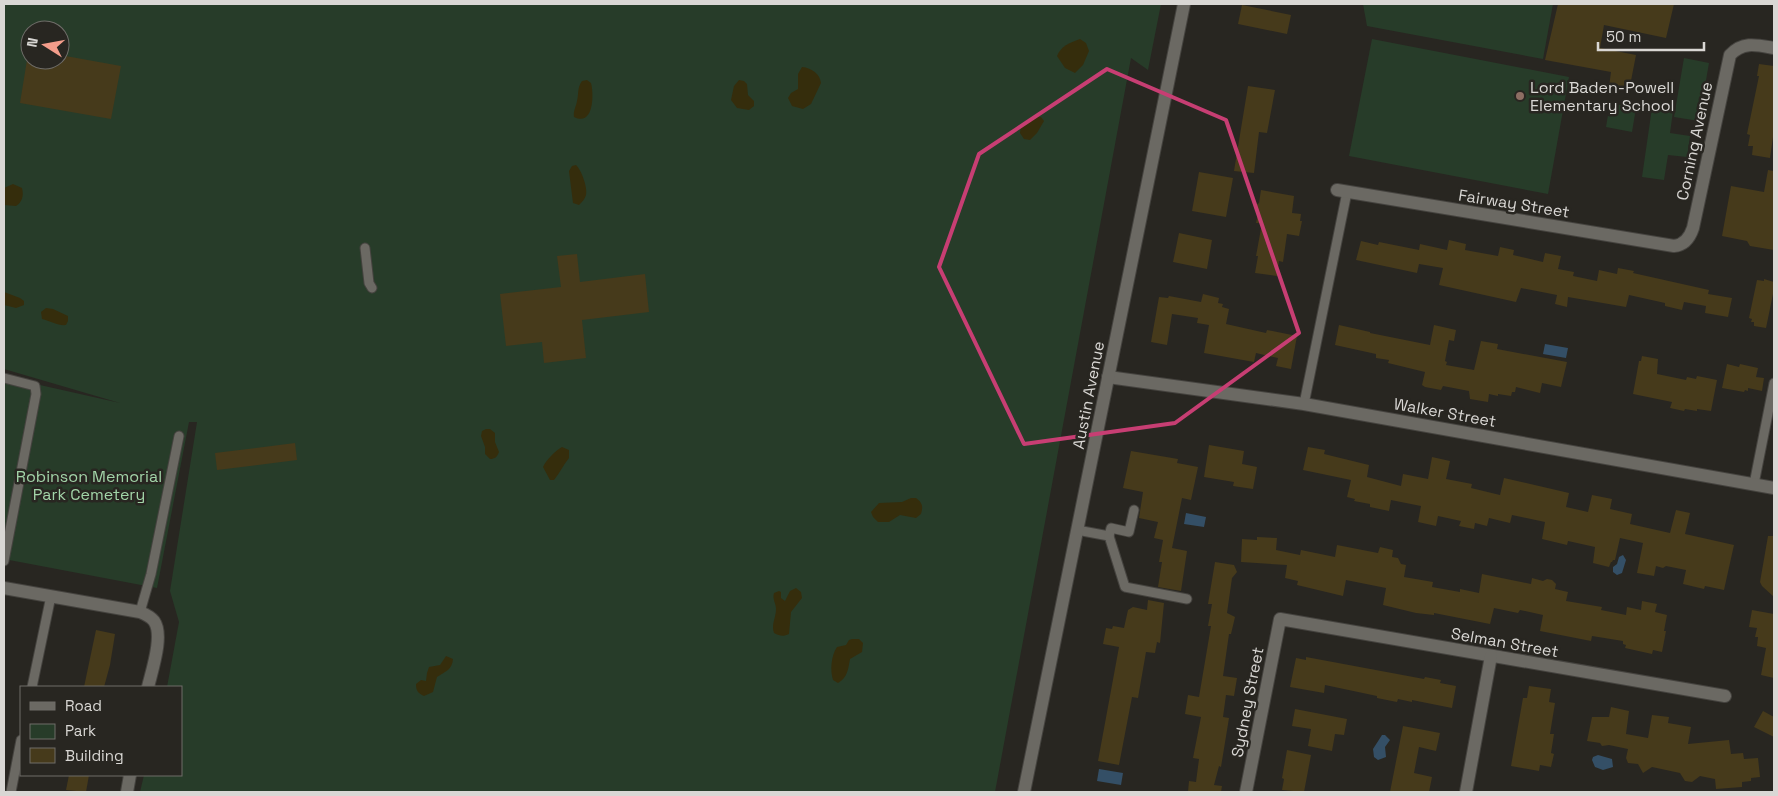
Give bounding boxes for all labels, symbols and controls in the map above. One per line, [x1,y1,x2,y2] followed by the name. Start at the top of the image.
[20,20,70,70] north arrow
[1598,20,1704,52] scale bar
[1606,27,1641,46] text: 50 m
[23,36,42,49] text: N
[1530,77,1675,116] place label: Lord Baden-Powell Elementary School
[1672,80,1717,202] street label: Corning Avenue
[1514,90,1526,102] marker: Lord Baden-Powell Elementary School
[1457,184,1571,223] street label: Fairway Street
[1068,339,1109,451] street label: Austin Avenue
[1392,393,1498,432] street label: Walker Street
[16,466,162,505] park label: Robinson Memorial Park Cemetery
[1449,623,1560,662] street label: Selman Street
[1226,645,1268,759] street label: Sydney Street
[20,686,182,776] legend
[65,696,102,715] text: Road
[65,721,96,740] text: Park
[65,746,124,765] text: Building

